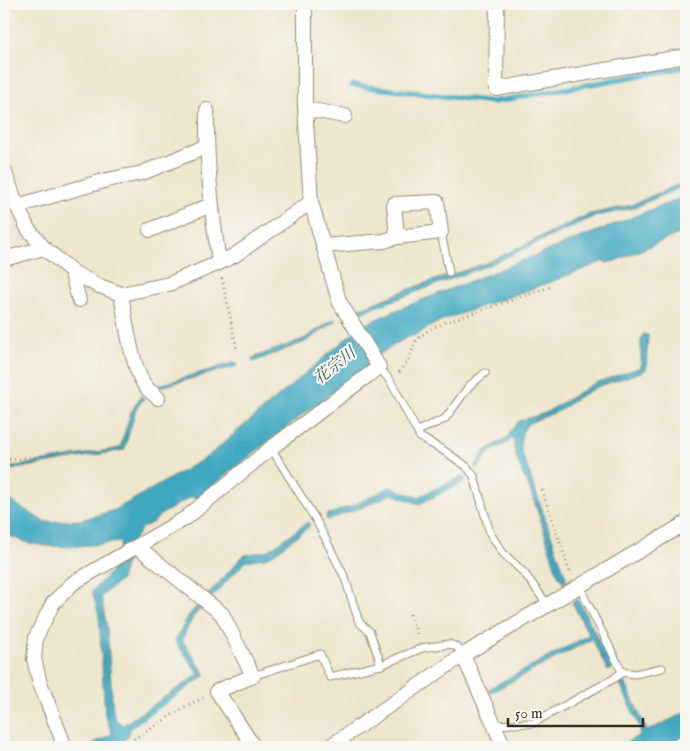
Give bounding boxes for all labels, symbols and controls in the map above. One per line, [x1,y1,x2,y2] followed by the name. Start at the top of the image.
[310,342,362,389] water label: 花宗川
[508,696,642,728] scale bar
[515,704,543,723] text: 50 m

